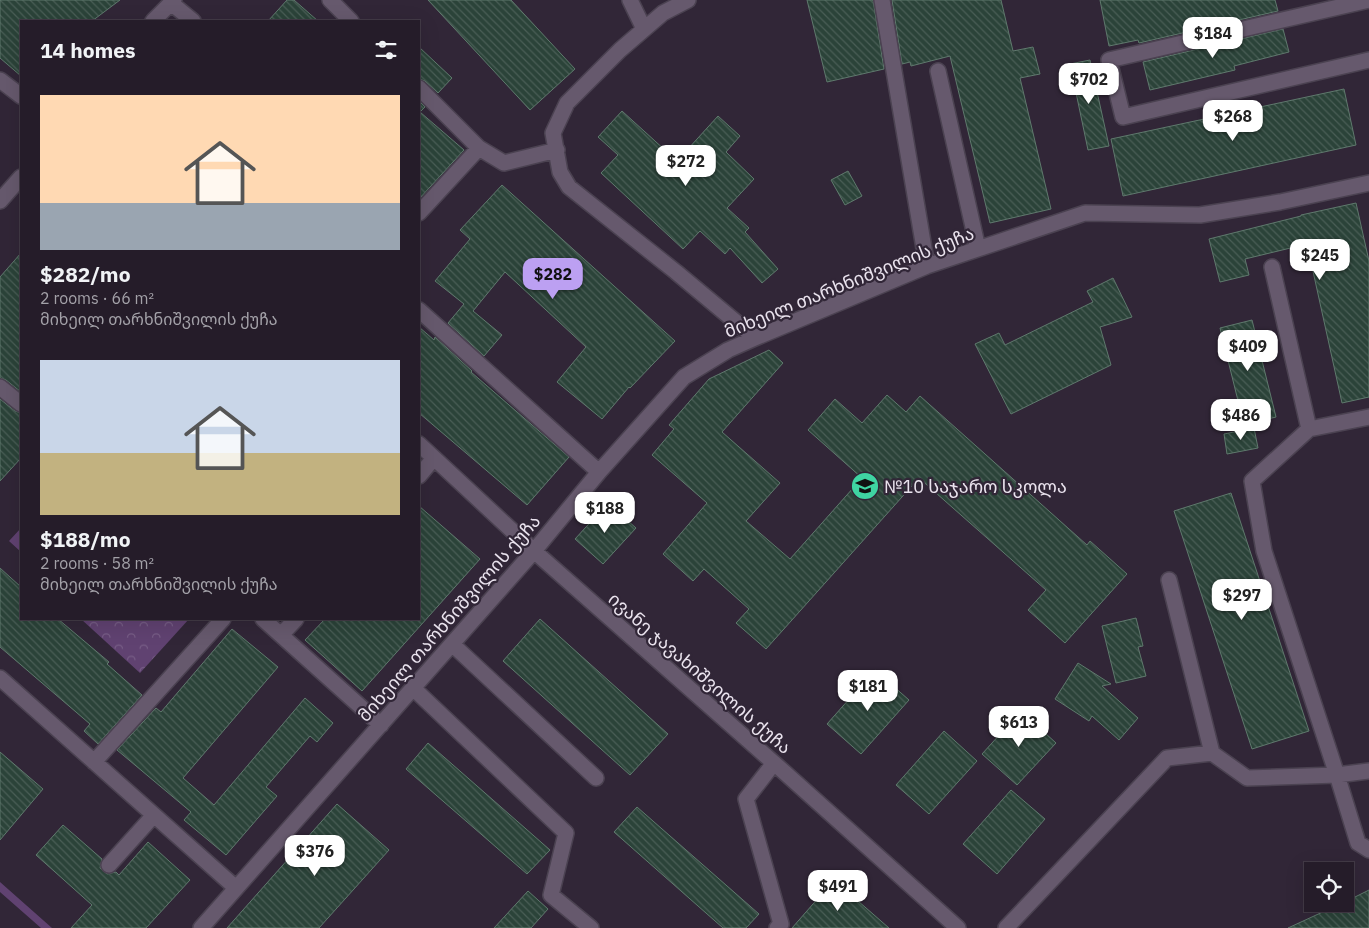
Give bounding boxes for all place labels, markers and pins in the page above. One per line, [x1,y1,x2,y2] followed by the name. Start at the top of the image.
[1183,17,1243,59] pin: $184
[1059,62,1119,105] pin: $702
[1203,100,1263,142] pin: $268
[656,144,716,187] pin: $272
[1290,238,1350,281] pin: $245
[523,258,583,300] pin: $282
[1218,330,1278,372] pin: $409
[1211,398,1271,441] pin: $486
[850,471,880,501] school or university icon: №10 საჯარო სკოლა
[884,475,1067,498] place label: №10 საჯარო სკოლა
[575,492,635,534] pin: $188
[1212,578,1272,621] pin: $297
[838,670,898,712] pin: $181
[989,706,1049,748] pin: $613
[285,834,345,877] pin: $376
[808,870,868,912] pin: $491

